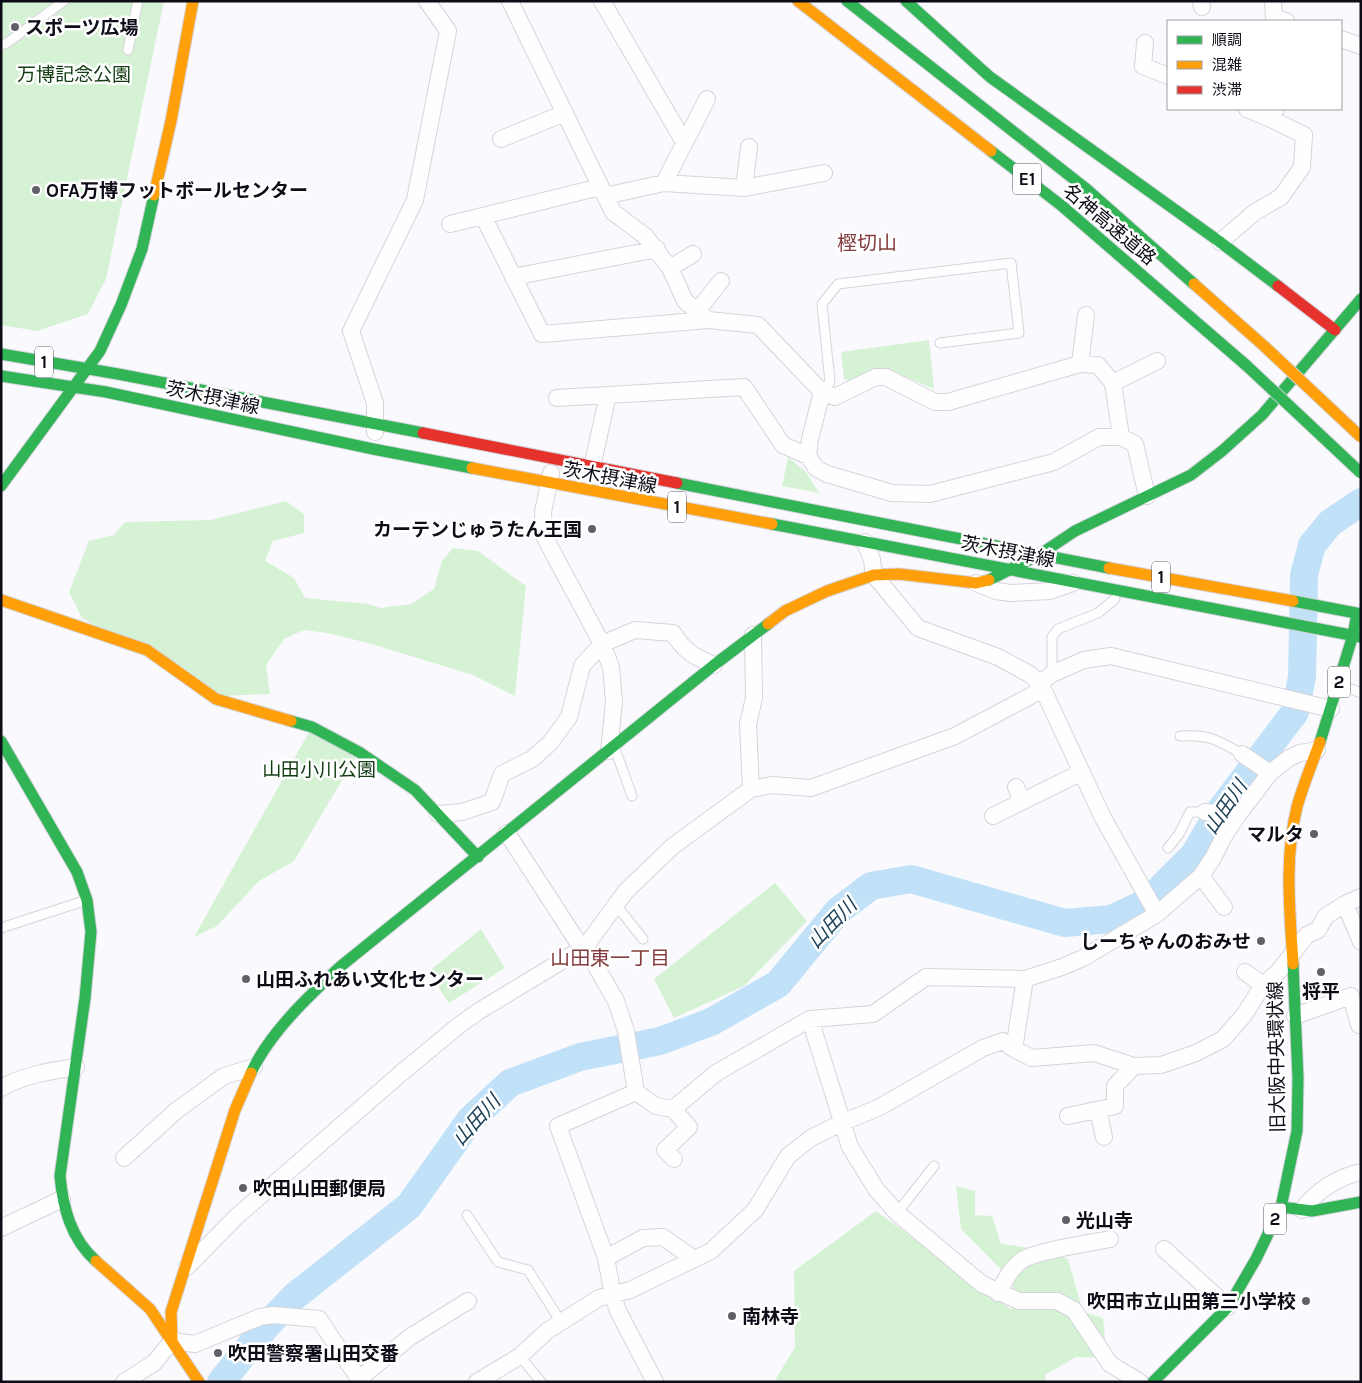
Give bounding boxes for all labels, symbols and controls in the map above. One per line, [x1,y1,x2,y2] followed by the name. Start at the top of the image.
[25,17,139,39] place label: スポーツ広場
[1167,20,1342,110] legend
[9,21,21,33] marker: スポーツ広場
[1212,31,1242,49] text: 順調
[1212,56,1242,74] text: 混雑
[17,64,131,86] park label: 万博記念公園
[1212,81,1242,99] text: 渋滞
[1013,163,1041,194] road number: E1
[46,180,308,202] place label: OFA万博フットボールセンター
[1059,180,1160,270] street label: 名神高速道路
[30,184,42,196] marker: OFA万博フットボールセンター
[837,232,897,255] district label: 樫切山
[35,347,53,378] road number: 1
[164,377,262,419] street label: 茨木摂津線
[561,458,659,498] street label: 茨木摂津線
[668,492,686,522] road number: 1
[373,519,582,541] place label: カーテンじゅうたん王国
[586,523,598,535] marker: カーテンじゅうたん王国
[959,532,1057,572] street label: 茨木摂津線
[1152,562,1170,592] road number: 1
[1328,666,1350,698] road number: 2
[262,759,376,781] park label: 山田小川公園
[1199,774,1253,839] water label: 山田川
[1247,824,1304,846] place label: マルタ
[1308,828,1320,840] marker: マルタ
[803,892,863,953] water label: 山田川
[1080,931,1251,953] place label: しーちゃんのおみせ
[1255,935,1267,947] marker: しーちゃんのおみせ
[550,947,670,970] district label: 山田東一丁目
[1315,966,1327,978] marker: 将平
[256,969,484,991] place label: 山田ふれあい文化センター
[240,973,252,985] marker: 山田ふれあい文化センター
[1265,981,1289,1133] street label: 旧大阪中央環状線
[1302,981,1340,1003] place label: 将平
[448,1089,506,1150] water label: 山田川
[253,1178,386,1200] place label: 吹田山田郵便局
[237,1182,249,1194] marker: 吹田山田郵便局
[1264,1204,1286,1234] road number: 2
[1076,1210,1133,1232] place label: 光山寺
[1060,1214,1072,1226] marker: 光山寺
[1087,1291,1296,1313] place label: 吹田市立山田第三小学校
[1300,1295,1312,1307] marker: 吹田市立山田第三小学校
[742,1306,799,1328] place label: 南林寺
[726,1310,738,1322] marker: 南林寺
[228,1343,399,1365] place label: 吹田警察署山田交番
[212,1347,224,1359] marker: 吹田警察署山田交番

